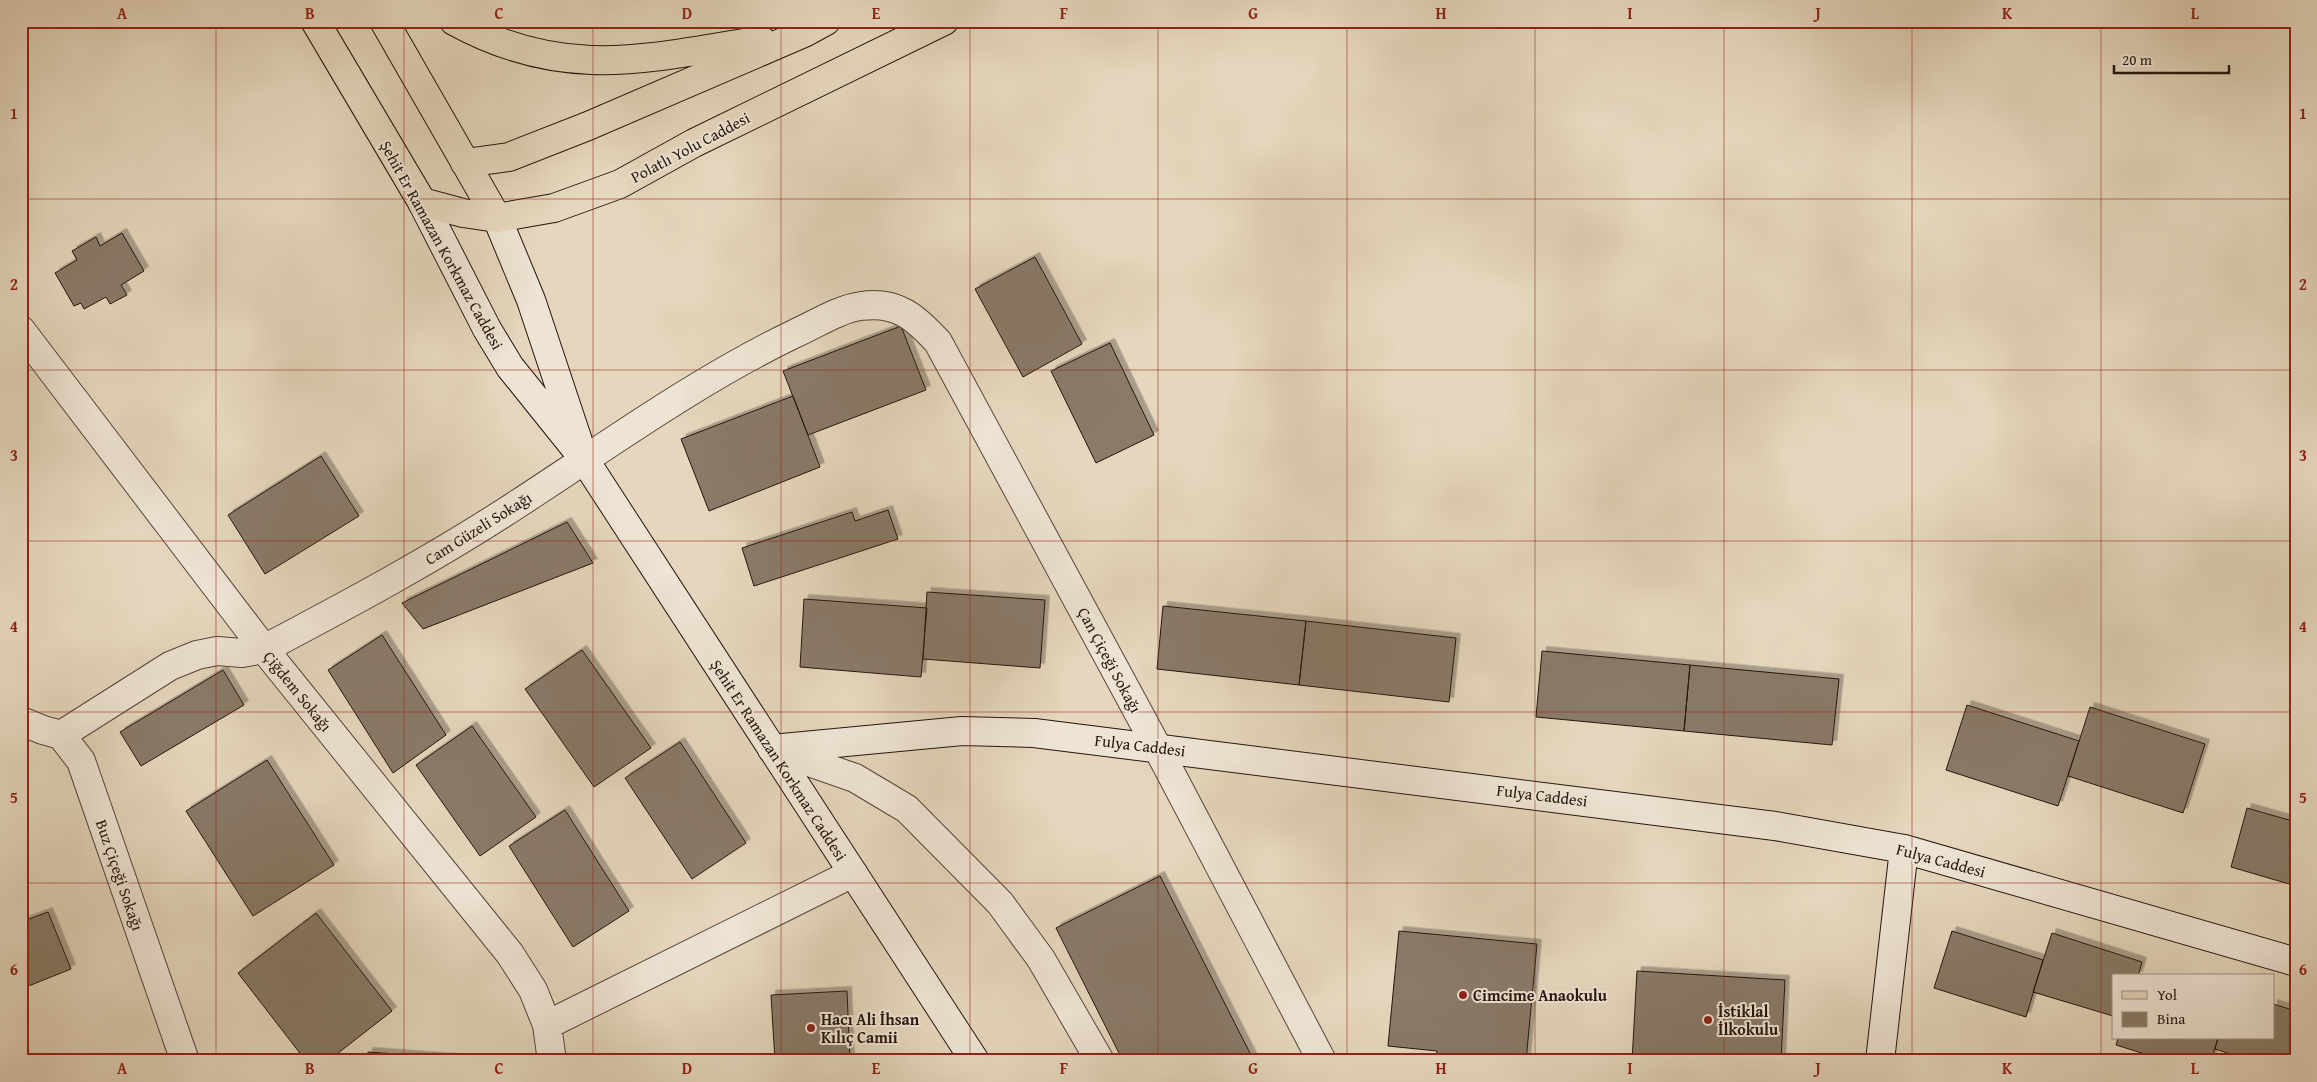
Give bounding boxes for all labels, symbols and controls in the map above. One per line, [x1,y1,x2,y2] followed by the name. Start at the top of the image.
[117,1,128,25] text: A
[305,1,315,25] text: B
[494,1,504,25] text: C
[682,1,692,25] text: D
[872,1,881,25] text: E
[1060,1,1068,25] text: F
[1248,1,1258,25] text: G
[1435,1,1447,25] text: H
[1627,1,1633,25] text: I
[1812,1,1821,25] text: J
[2002,1,2013,25] text: K
[2191,1,2200,25] text: L
[2114,42,2230,74] scale bar
[2122,49,2153,70] text: 20 m
[10,101,18,125] text: 1
[2299,101,2307,125] text: 1
[626,105,754,189] street label: Polatlı Yolu Caddesi
[374,136,510,354] street label: Şehit Er Ramazan Korkmaz Caddesi
[10,272,18,296] text: 2
[2299,272,2307,296] text: 2
[10,443,18,467] text: 3
[2299,443,2307,467] text: 3
[420,485,537,571] street label: Cam Güzeli Sokağı
[1072,603,1148,718] street label: Çan Çiçeği Sokağı
[10,614,18,638] text: 4
[2299,614,2307,638] text: 4
[258,645,338,737] street label: Çiğdem Sokağı
[705,655,854,866] street label: Şehit Er Ramazan Korkmaz Caddesi
[1093,728,1187,763] street label: Fulya Caddesi
[1495,778,1589,813] street label: Fulya Caddesi
[10,785,18,809] text: 5
[2299,785,2307,809] text: 5
[90,816,150,934] street label: Buz Çiçeği Sokağı
[1894,837,1989,884] street label: Fulya Caddesi
[10,957,18,981] text: 6
[2299,957,2307,981] text: 6
[2112,974,2274,1040] legend
[1473,983,1608,1007] place label: Cimcime Anaokulu
[2157,984,2177,1005] text: Yol
[1457,989,1469,1001] marker: Cimcime Anaokulu
[1718,999,1779,1041] place label: İstiklal İlkokulu
[821,1007,920,1049] place label: Hacı Ali İhsan Kılıç Camii
[2157,1008,2185,1029] text: Bina
[1702,1014,1714,1026] marker: İstiklal İlkokulu
[805,1022,817,1034] marker: Hacı Ali İhsan Kılıç Camii
[117,1056,128,1080] text: A
[305,1056,315,1080] text: B
[494,1056,504,1080] text: C
[682,1056,692,1080] text: D
[872,1056,881,1080] text: E
[1060,1056,1068,1080] text: F
[1248,1056,1258,1080] text: G
[1435,1056,1447,1080] text: H
[1627,1056,1633,1080] text: I
[1812,1056,1821,1080] text: J
[2002,1056,2013,1080] text: K
[2191,1056,2200,1080] text: L

